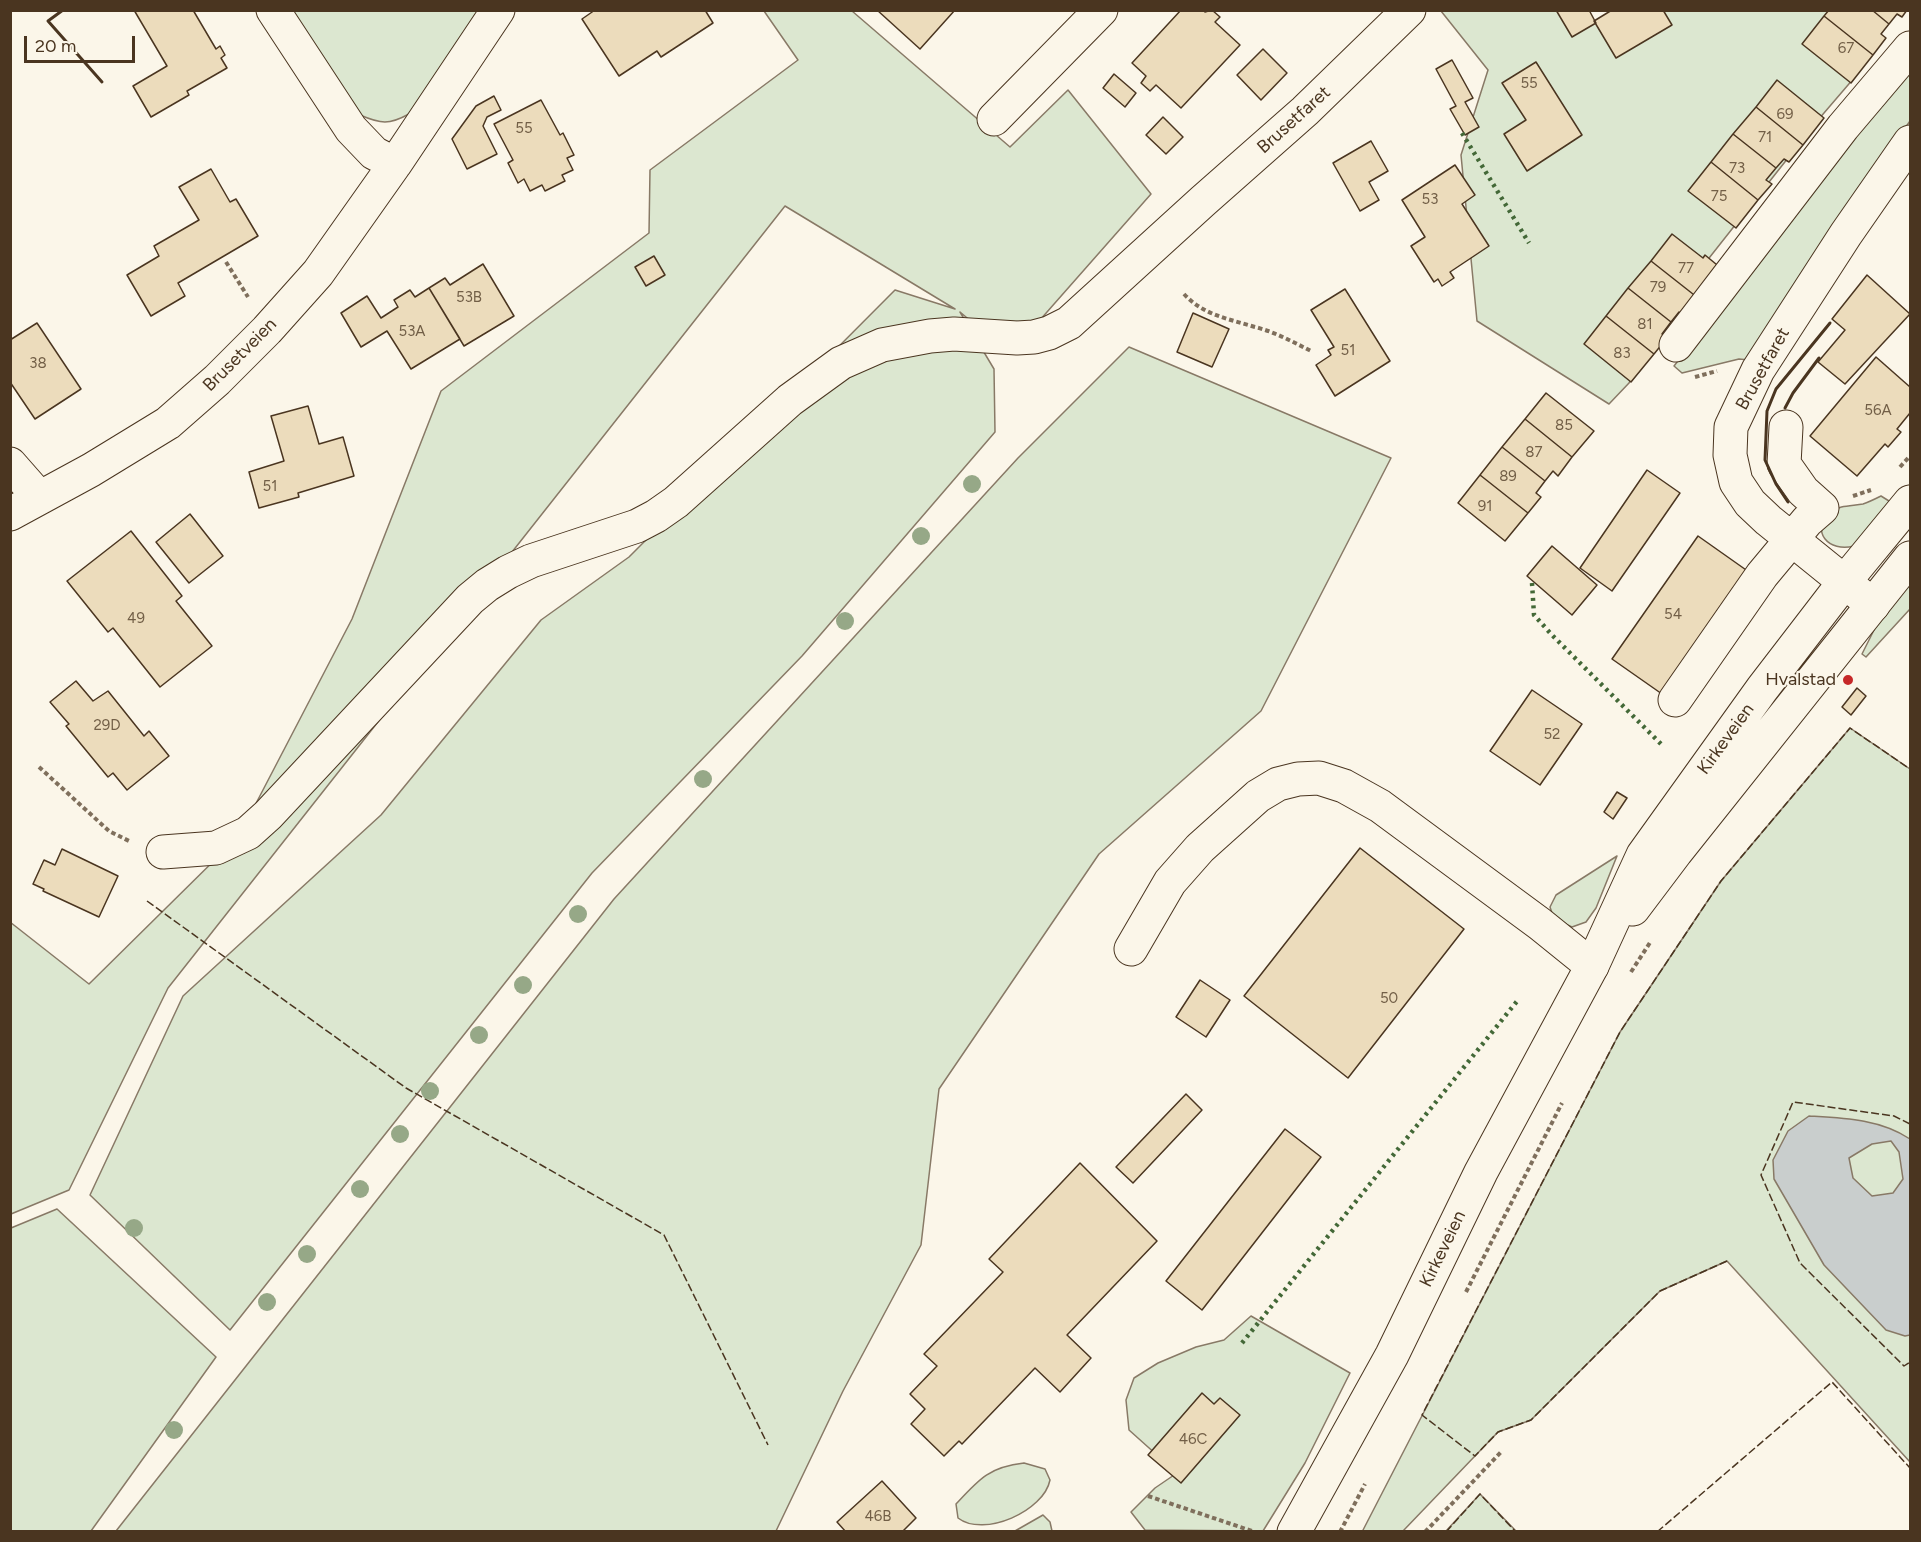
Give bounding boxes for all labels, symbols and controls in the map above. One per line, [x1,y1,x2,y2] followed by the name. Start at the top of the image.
[27,24,138,62] scale bar
[35,35,76,57] text: 20 m
[1838,40,1854,58] house number: 67
[1520,75,1538,93] house number: 55
[1253,82,1335,158] street label: Brusetfaret
[1777,106,1793,124] house number: 69
[515,120,533,138] house number: 55
[1758,129,1772,147] house number: 71
[1729,160,1745,178] house number: 73
[1711,188,1727,206] house number: 75
[1422,191,1438,209] house number: 53
[1678,260,1694,278] house number: 77
[1650,279,1666,297] house number: 79
[456,289,482,307] house number: 53B
[199,314,281,396] street label: Brusetveien
[1637,316,1653,334] house number: 81
[399,323,425,341] house number: 53A
[1732,324,1794,414] street label: Brusetfaret
[1341,342,1355,360] house number: 51
[1613,345,1631,363] house number: 83
[29,355,47,373] house number: 38
[1864,402,1892,420] house number: 56A
[1555,417,1573,435] house number: 85
[1525,444,1543,462] house number: 87
[1499,468,1517,486] house number: 89
[263,478,277,496] house number: 51
[1478,498,1492,516] house number: 91
[1664,606,1682,624] house number: 54
[127,610,145,628] house number: 49
[1765,669,1836,691] place label: Hvalstad
[1841,673,1855,687] marker: Hvalstad
[1693,699,1759,779] street label: Kirkeveien
[93,717,121,735] house number: 29D
[1543,726,1561,744] house number: 52
[1380,990,1398,1008] house number: 50
[1415,1207,1471,1291] street label: Kirkeveien
[1179,1431,1207,1449] house number: 46C
[865,1508,891,1526] house number: 46B

